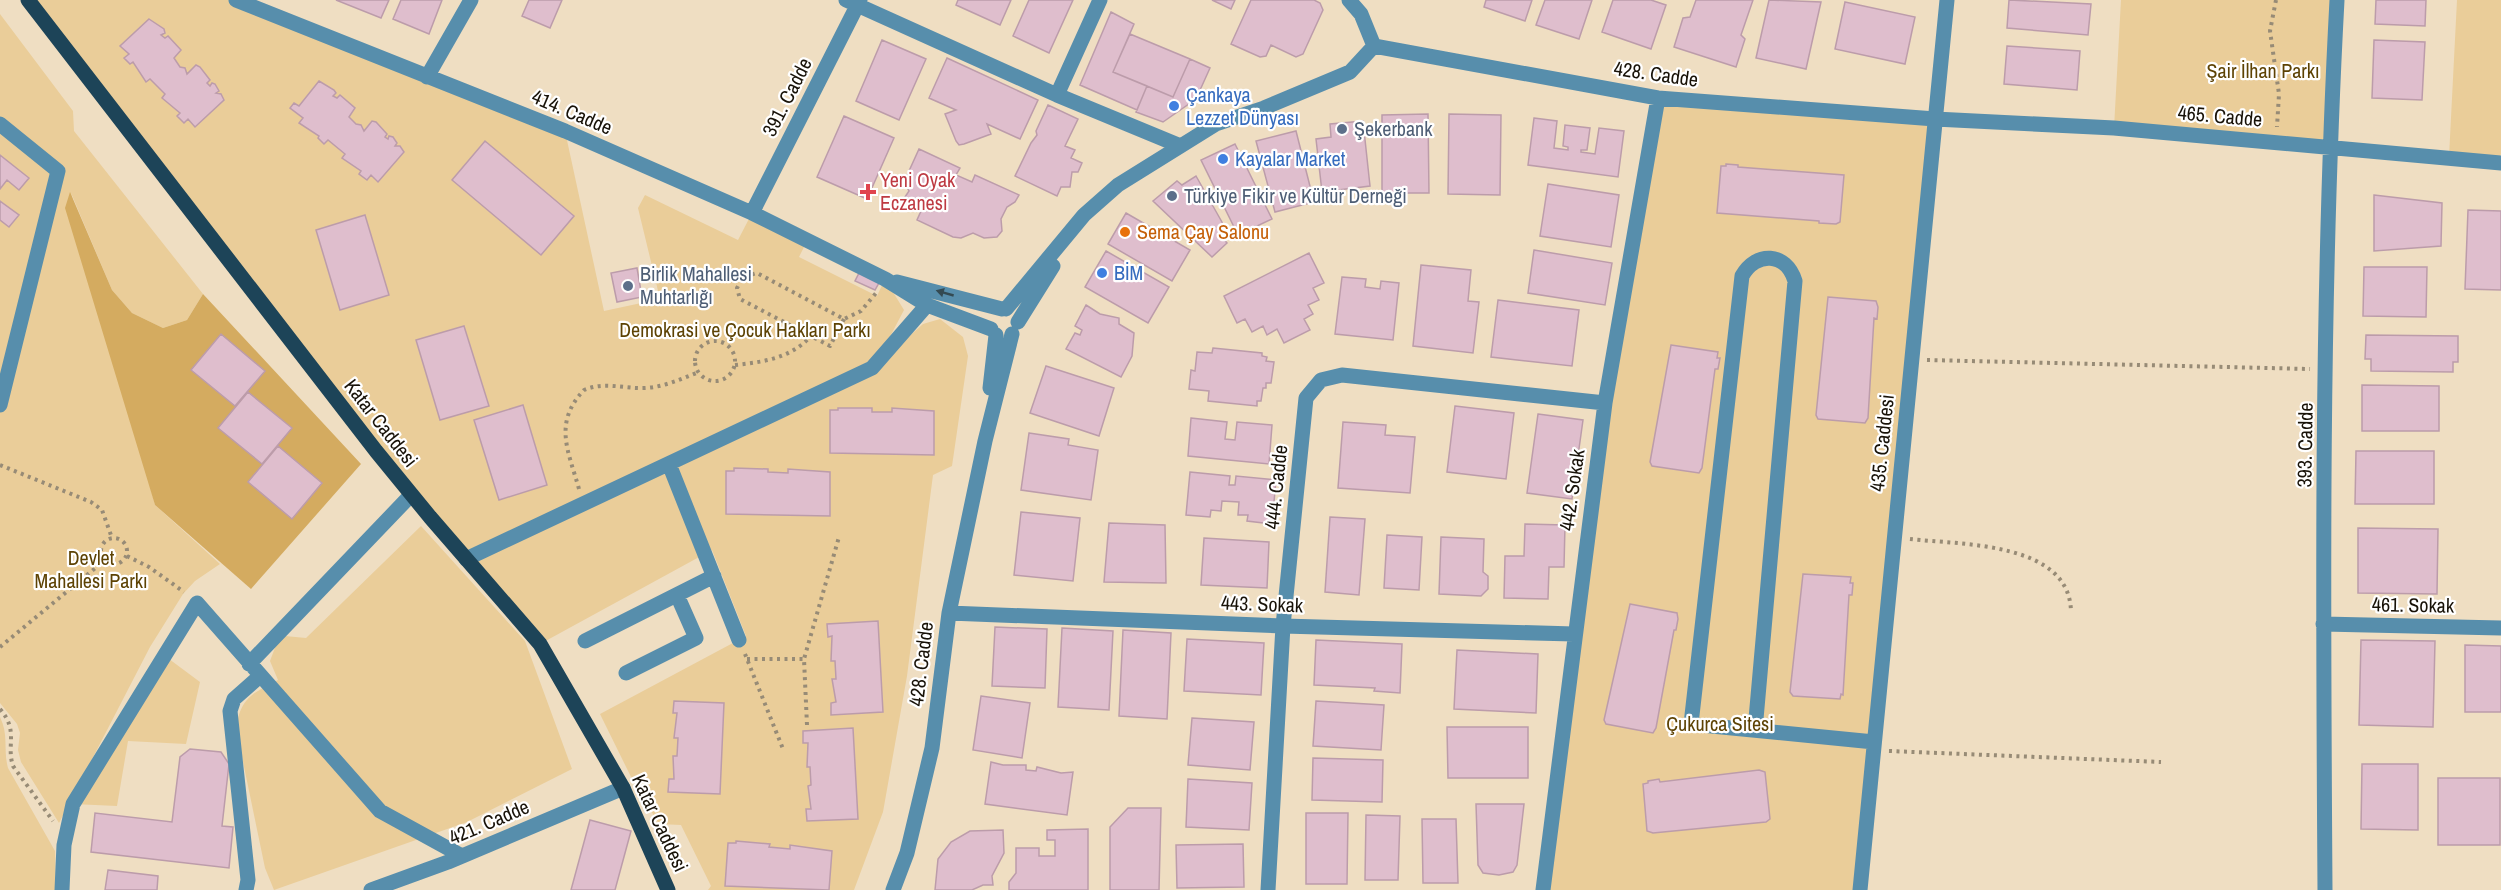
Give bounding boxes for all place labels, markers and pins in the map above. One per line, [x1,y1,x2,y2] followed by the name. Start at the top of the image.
[1186,81,1299,131] place label: Çankaya Lezzet Dünyası
[1167,99,1181,113] marker: Çankaya Lezzet Dünyası
[1354,115,1433,142] place label: Şekerbank
[1335,122,1349,136] marker: Şekerbank
[1235,145,1346,172] place label: Kayalar Market
[1216,152,1230,166] marker: Kayalar Market
[880,166,956,216] place label: Yeni Oyak Eczanesi
[1184,182,1407,209] place label: Türkiye Fikir ve Kültür Derneği
[861,185,875,199] marker: Yeni Oyak Eczanesi
[1165,189,1179,203] marker: Türkiye Fikir ve Kültür Derneği
[1137,218,1269,245] place label: Sema Çay Salonu
[1118,225,1132,239] marker: Sema Çay Salonu
[1114,259,1143,286] place label: BİM
[640,260,752,310] place label: Birlik Mahallesi Muhtarlığı
[1095,266,1109,280] marker: BİM
[621,279,635,293] marker: Birlik Mahallesi Muhtarlığı

